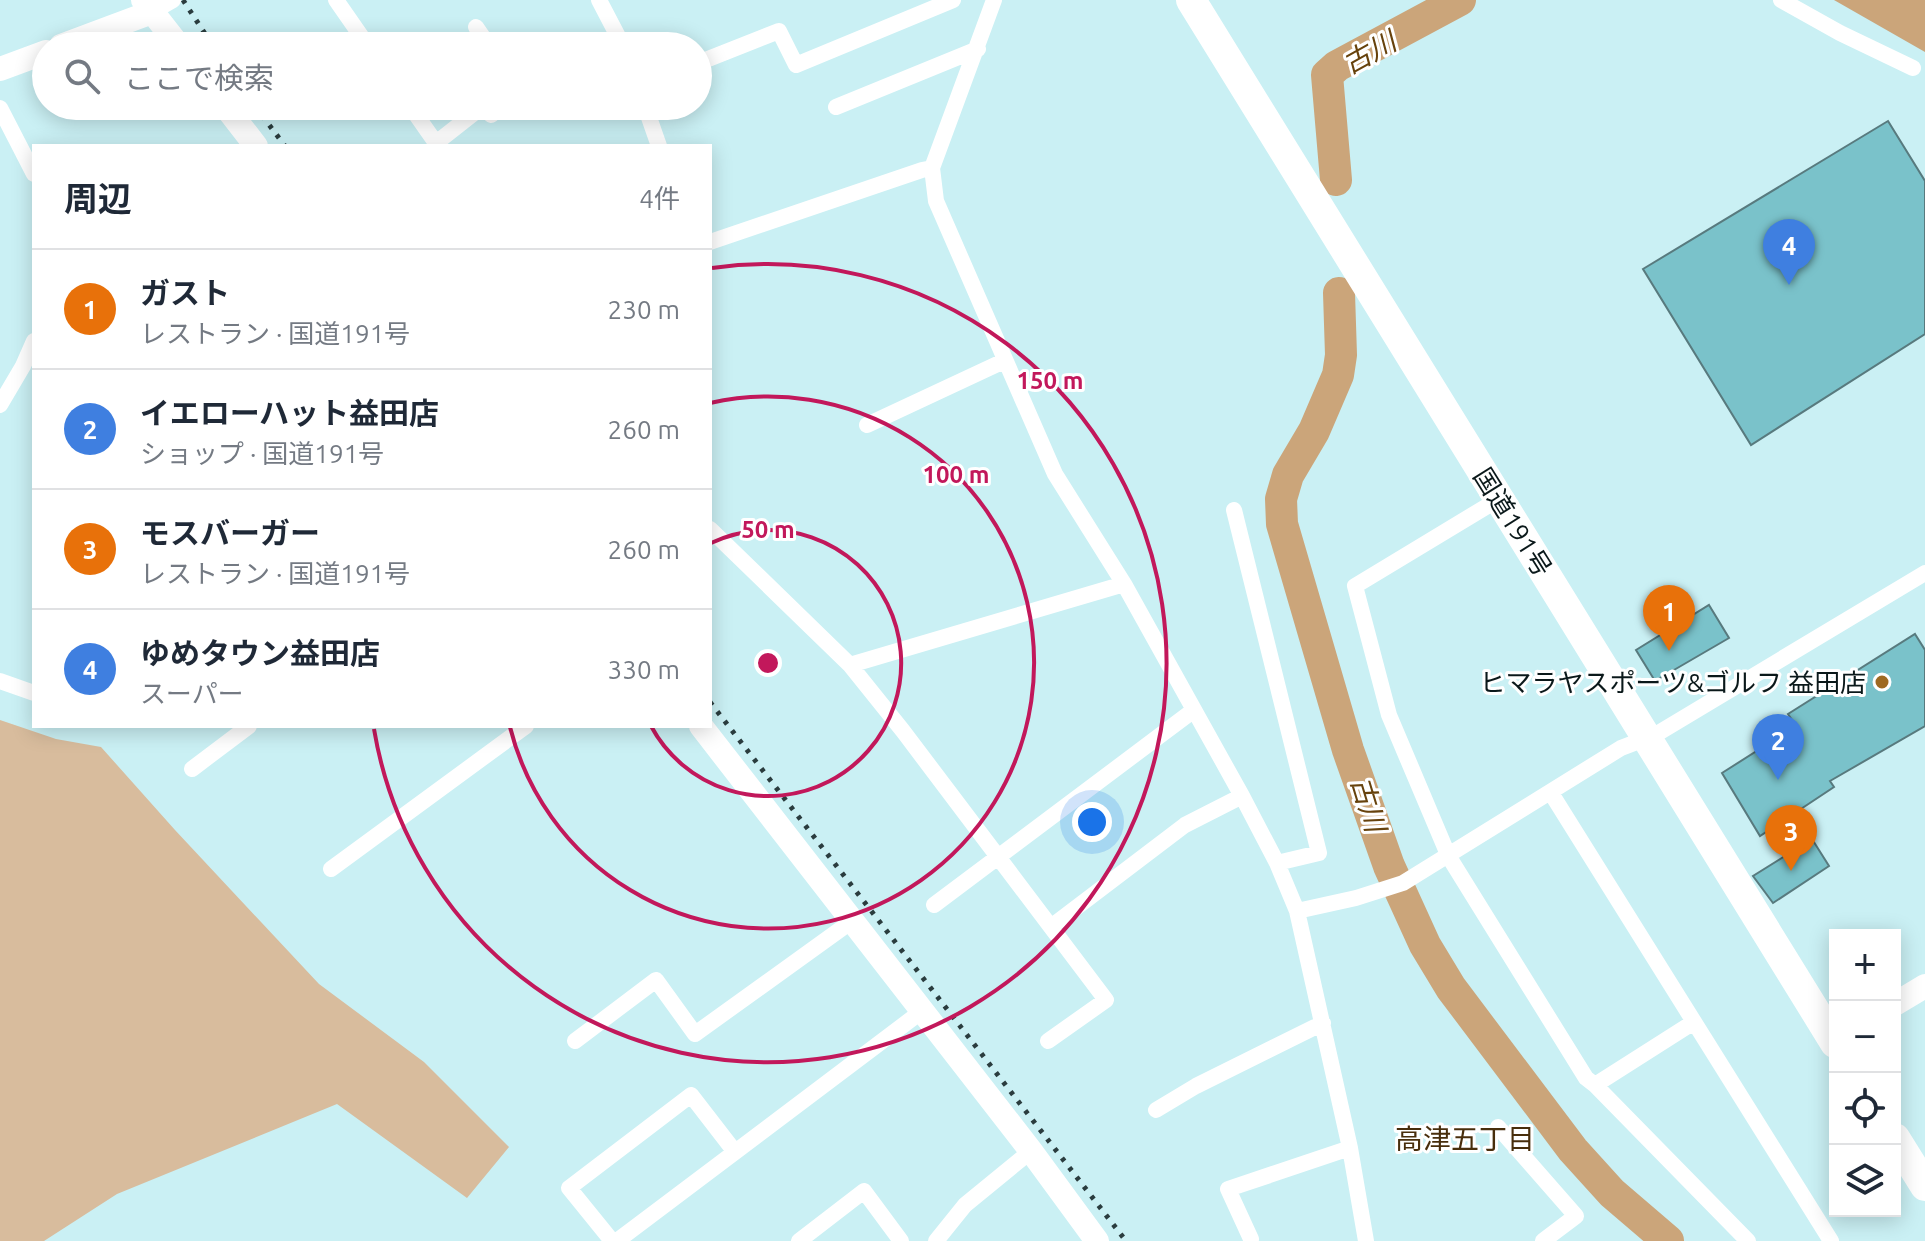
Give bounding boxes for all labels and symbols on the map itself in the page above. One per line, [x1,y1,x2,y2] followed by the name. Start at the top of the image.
[1337,23,1404,79] water label: 古川
[1763,219,1815,285] pin: 4
[1017,367,1083,394] text: 150 m
[923,461,989,488] text: 100 m
[1468,463,1558,581] street label: 国道191号
[741,516,795,543] text: 50 m
[1643,585,1695,651] pin: 1
[754,649,782,677] centre of rings
[1480,668,1866,697] place label: ヒマラヤスポーツ&ゴルフ 益田店
[1873,673,1891,691] marker: ヒマラヤスポーツ&ゴルフ 益田店
[1752,714,1804,780] pin: 2
[1346,773,1393,838] water label: 古川
[1072,802,1112,842] your location
[1765,805,1817,871] pin: 3
[1395,1123,1535,1154] district label: 高津五丁目

